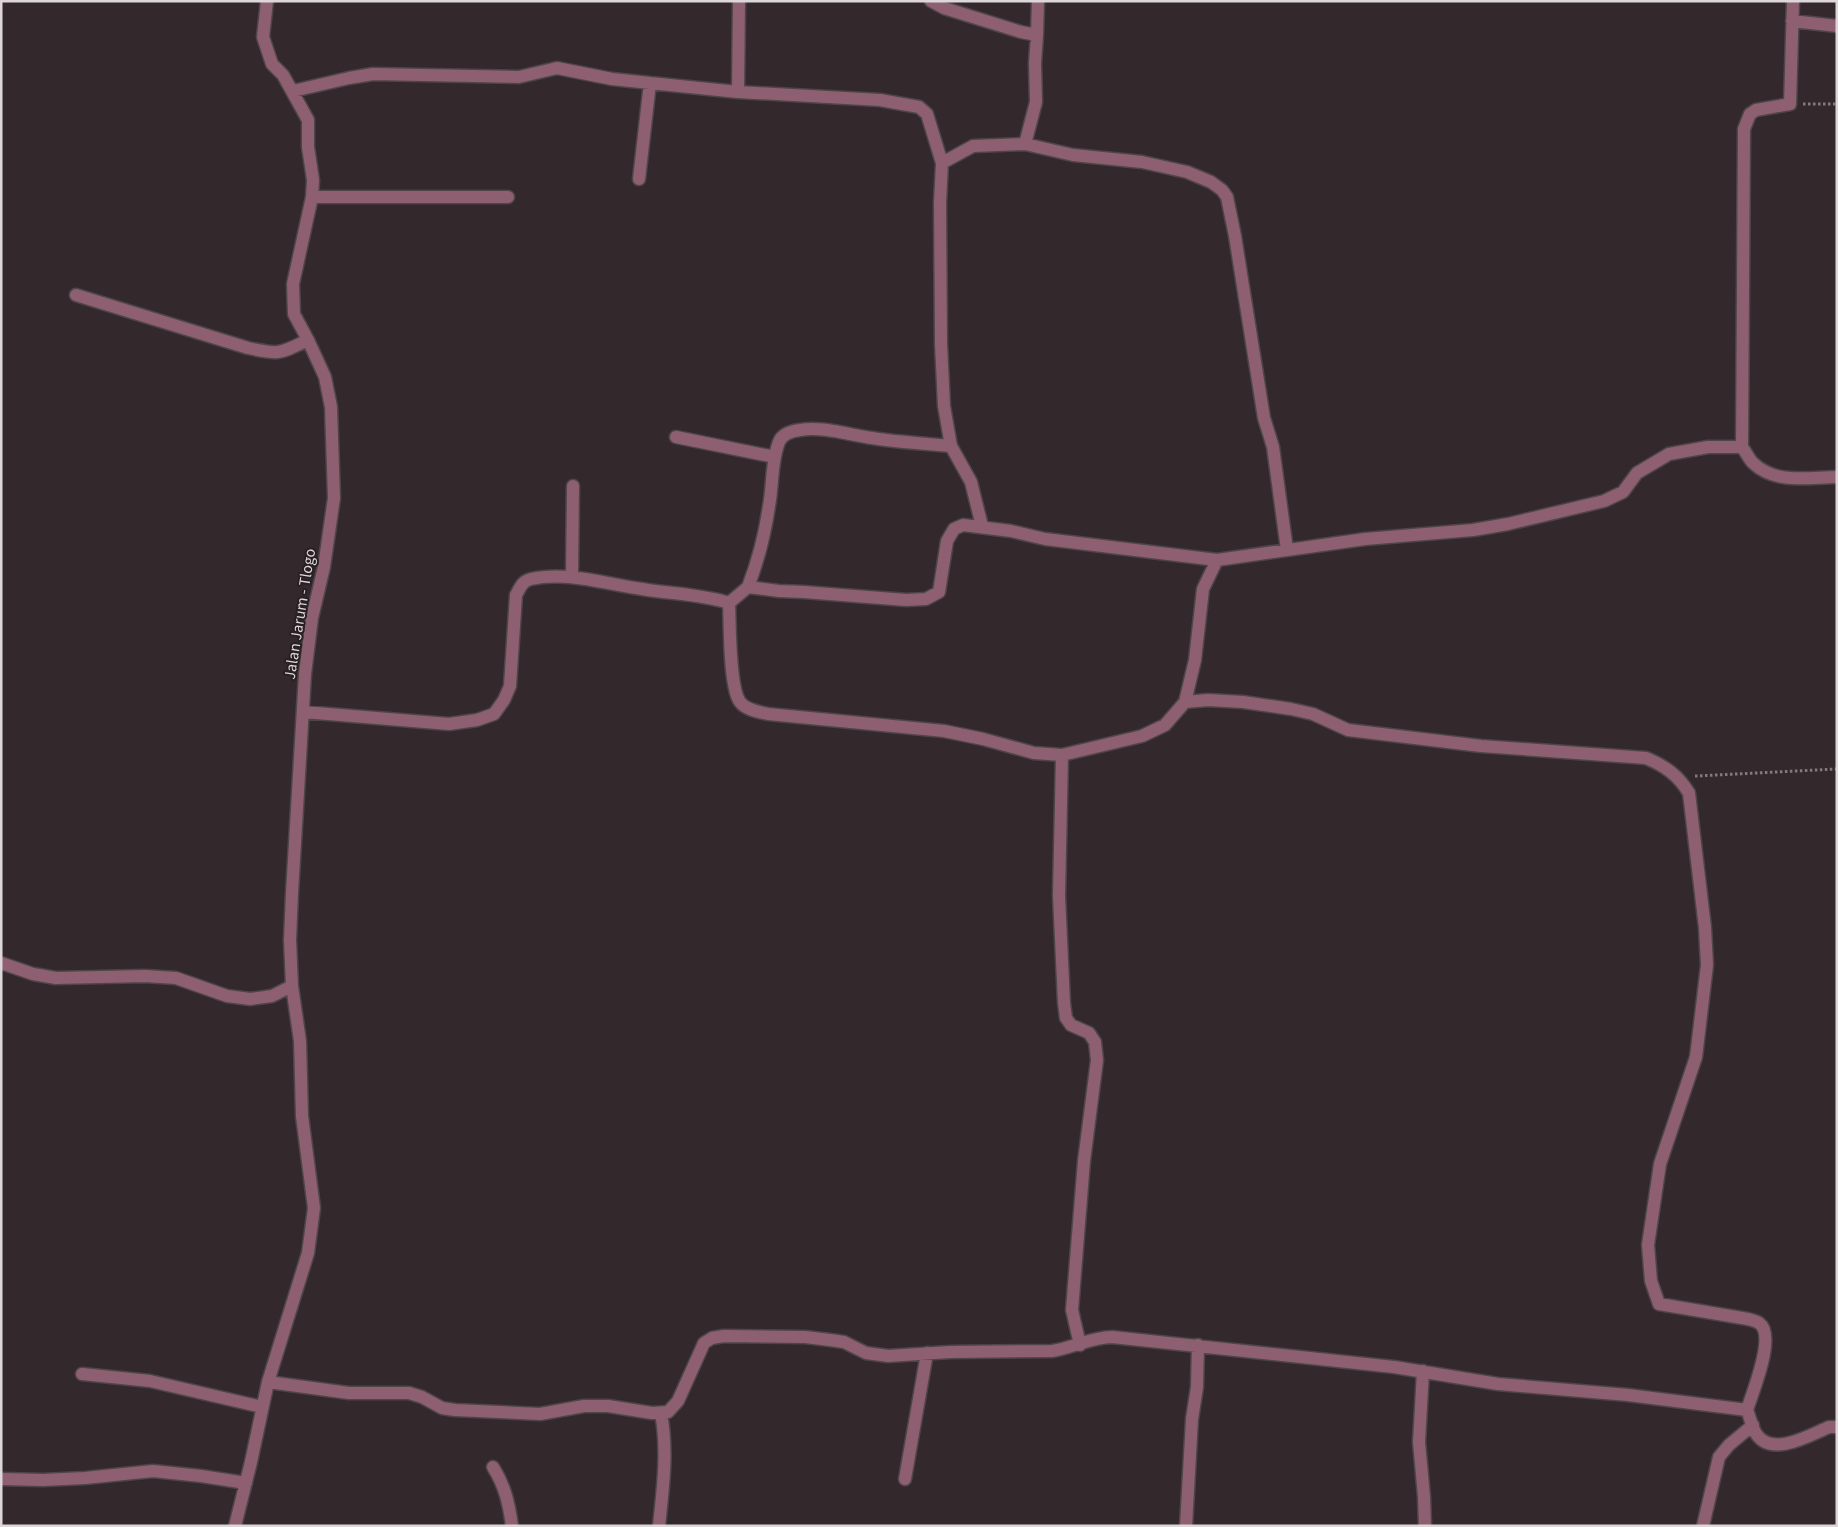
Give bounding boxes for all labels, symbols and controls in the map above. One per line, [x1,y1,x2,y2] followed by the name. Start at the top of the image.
[279,547,321,681] street label: Jalan Jarum - Tlogo

